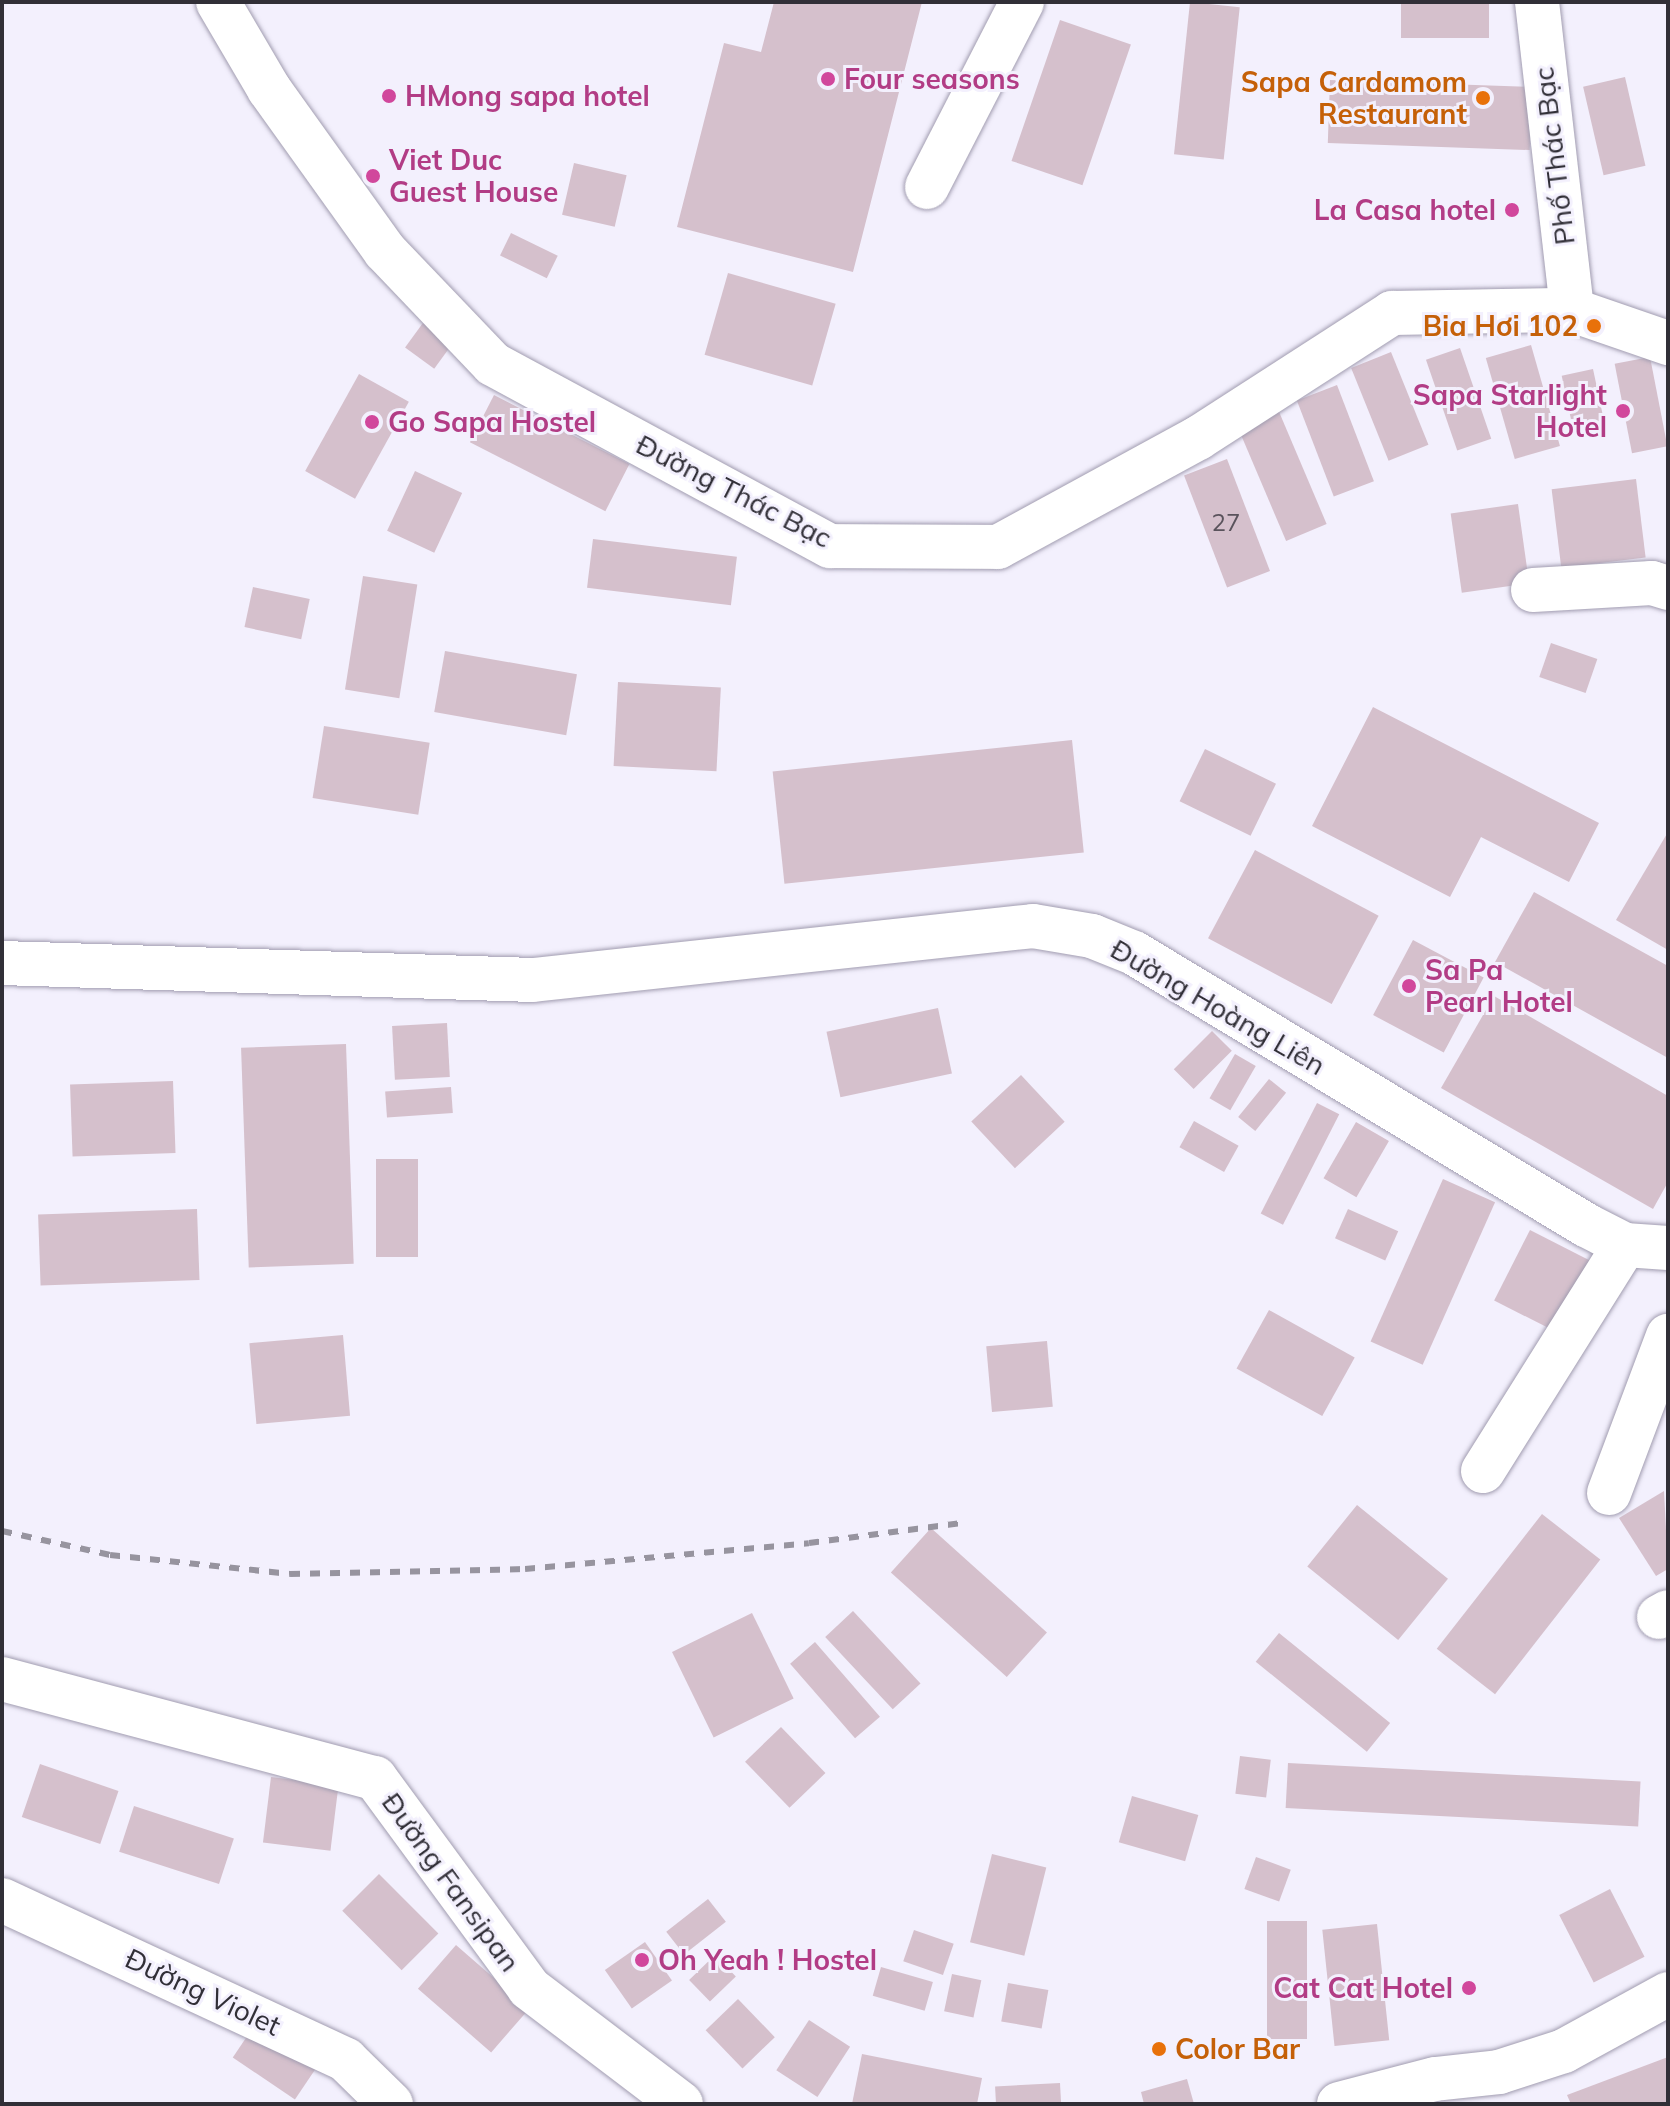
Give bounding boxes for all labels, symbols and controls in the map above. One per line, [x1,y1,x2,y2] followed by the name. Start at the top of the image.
[844,62,1020,96] place label: Four seasons
[1241,65,1467,131] place label: Sapa Cardamom Restaurant
[1526,65,1582,247] street label: Phố Thác Bạc
[819,70,837,88] marker: Four seasons
[405,79,650,113] place label: HMong sapa hotel
[380,87,398,105] marker: HMong sapa hotel
[1474,89,1492,107] marker: Sapa Cardamom Restaurant
[389,143,558,209] place label: Viet Duc Guest House
[364,167,382,185] marker: Viet Duc Guest House
[1314,193,1496,227] place label: La Casa hotel
[1503,201,1521,219] marker: La Casa hotel
[1423,309,1578,343] place label: Bia Hơi 102
[1585,317,1603,335] marker: Bia Hơi 102
[1413,378,1607,444] place label: Sapa Starlight Hotel
[1614,402,1632,420] marker: Sapa Starlight Hotel
[388,405,596,439] place label: Go Sapa Hostel
[363,413,381,431] marker: Go Sapa Hostel
[631,427,837,555] street label: Đường Thác Bạc
[1212,509,1240,537] house number: 27
[1105,932,1331,1082] street label: Đường Hoàng Liên
[1425,953,1573,1019] place label: Sa Pa Pearl Hotel
[1400,977,1418,995] marker: Sa Pa Pearl Hotel
[375,1786,527,1978] street label: Đường Fansipan
[120,1941,286,2043] street label: Đường Violet
[658,1943,877,1977] place label: Oh Yeah ! Hostel
[633,1951,651,1969] marker: Oh Yeah ! Hostel
[1273,1971,1453,2005] place label: Cat Cat Hotel
[1460,1979,1478,1997] marker: Cat Cat Hotel
[1175,2032,1300,2066] place label: Color Bar
[1150,2040,1168,2058] marker: Color Bar

